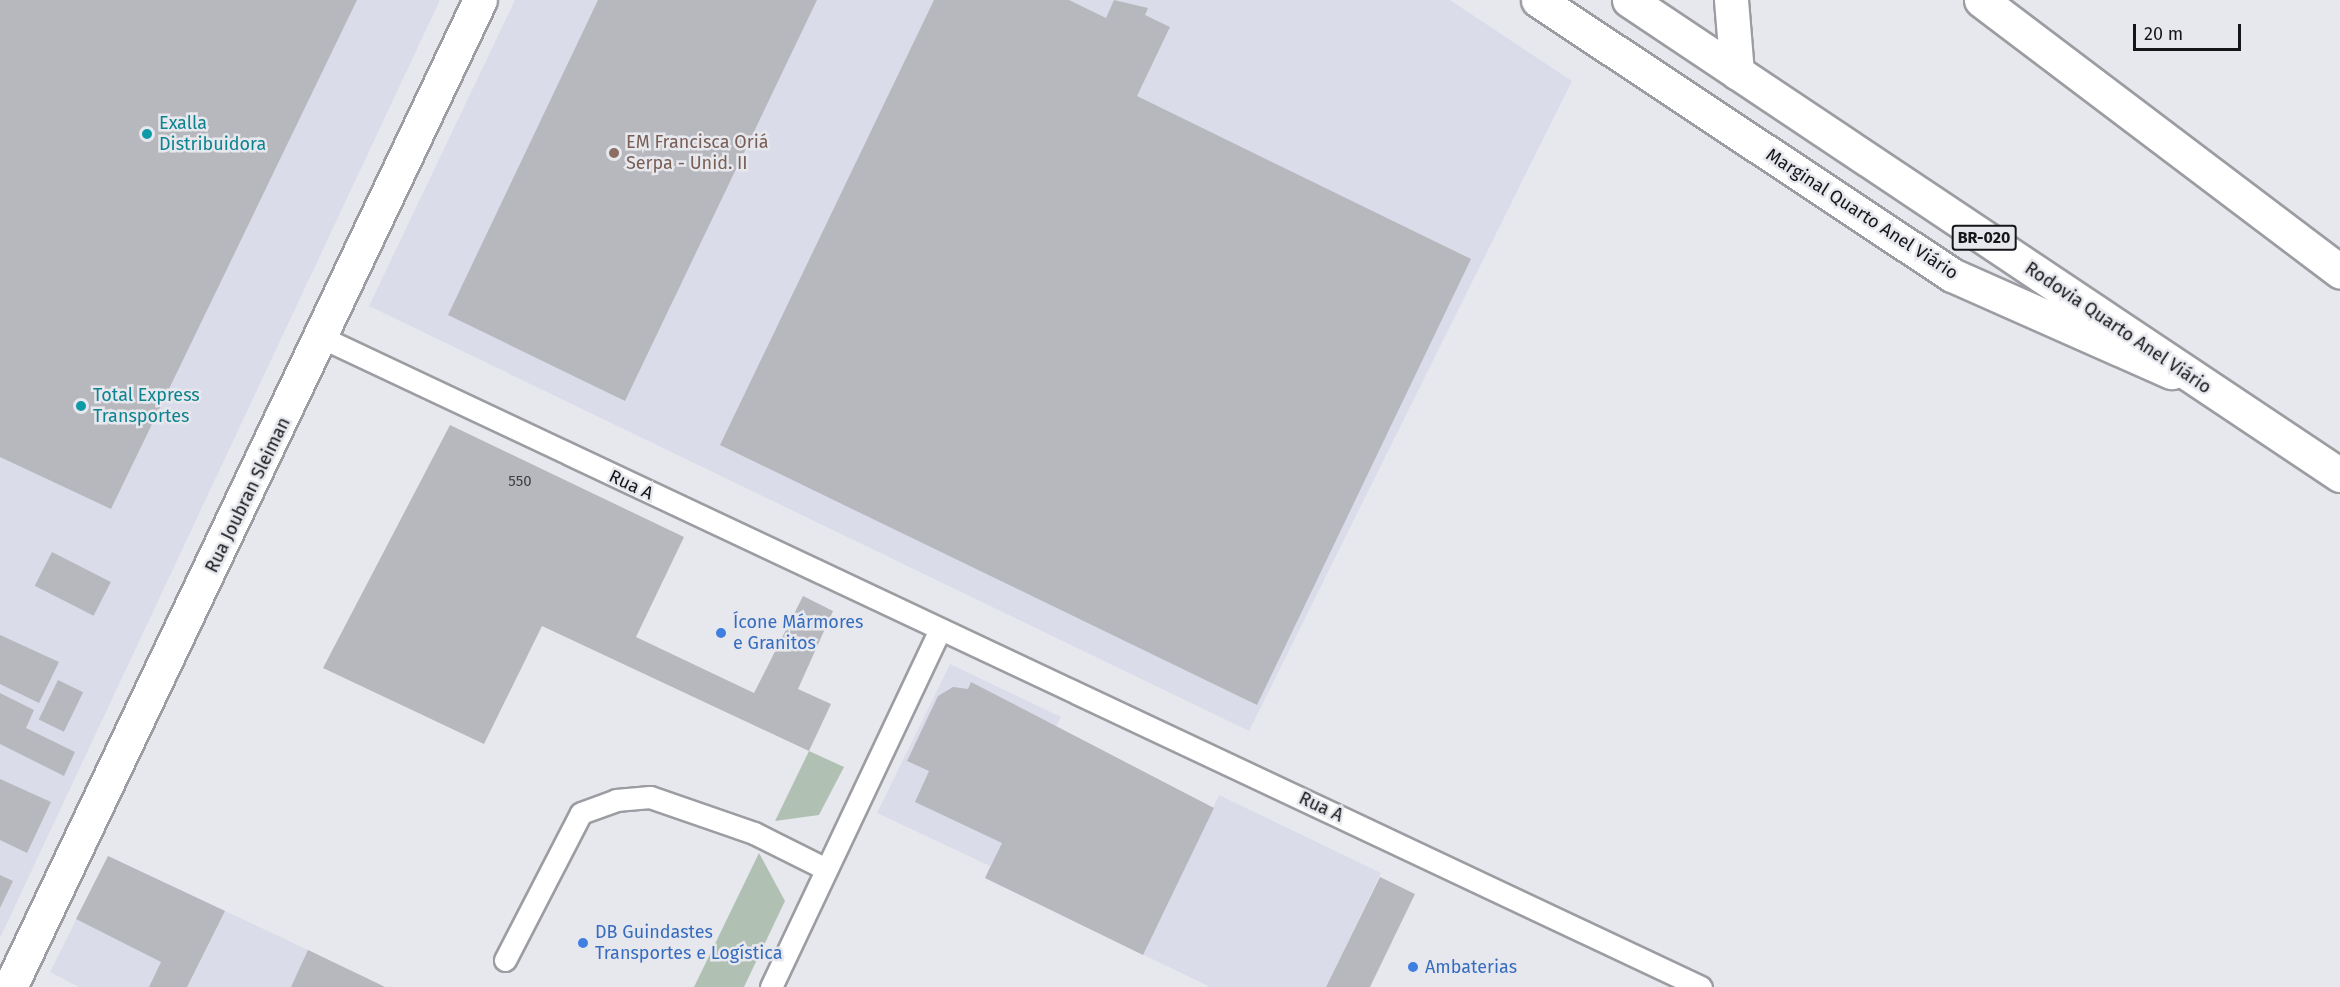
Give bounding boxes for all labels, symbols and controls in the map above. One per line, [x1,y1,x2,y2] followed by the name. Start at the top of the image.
[2136,12,2244,50] scale bar
[2144,23,2183,45] text: 20 m
[159,113,266,156] place label: Exalla Distribuidora
[140,127,154,141] marker: Exalla Distribuidora
[626,132,769,174] place label: EM Francisca Oriá Serpa - Unid. II
[1762,144,1962,284] street label: Marginal Quarto Anel Viário
[607,146,621,160] marker: EM Francisca Oriá Serpa - Unid. II
[1951,225,2017,251] road number: BR-020
[2021,258,2215,398] street label: Rodovia Quarto Anel Viário
[93,385,200,428] place label: Total Express Transportes
[74,399,88,413] marker: Total Express Transportes
[201,414,295,576] street label: Rua Joubran Sleiman
[605,465,657,505] street label: Rua A
[508,473,532,491] house number: 550
[733,612,863,654] place label: Ícone Mármores e Granitos
[714,626,728,640] marker: Ícone Mármores e Granitos
[1295,787,1347,827] street label: Rua A
[595,922,782,964] place label: DB Guindastes Transportes e Logística
[576,936,590,950] marker: DB Guindastes Transportes e Logística
[1425,956,1517,978] place label: Ambaterias
[1406,960,1420,974] marker: Ambaterias

